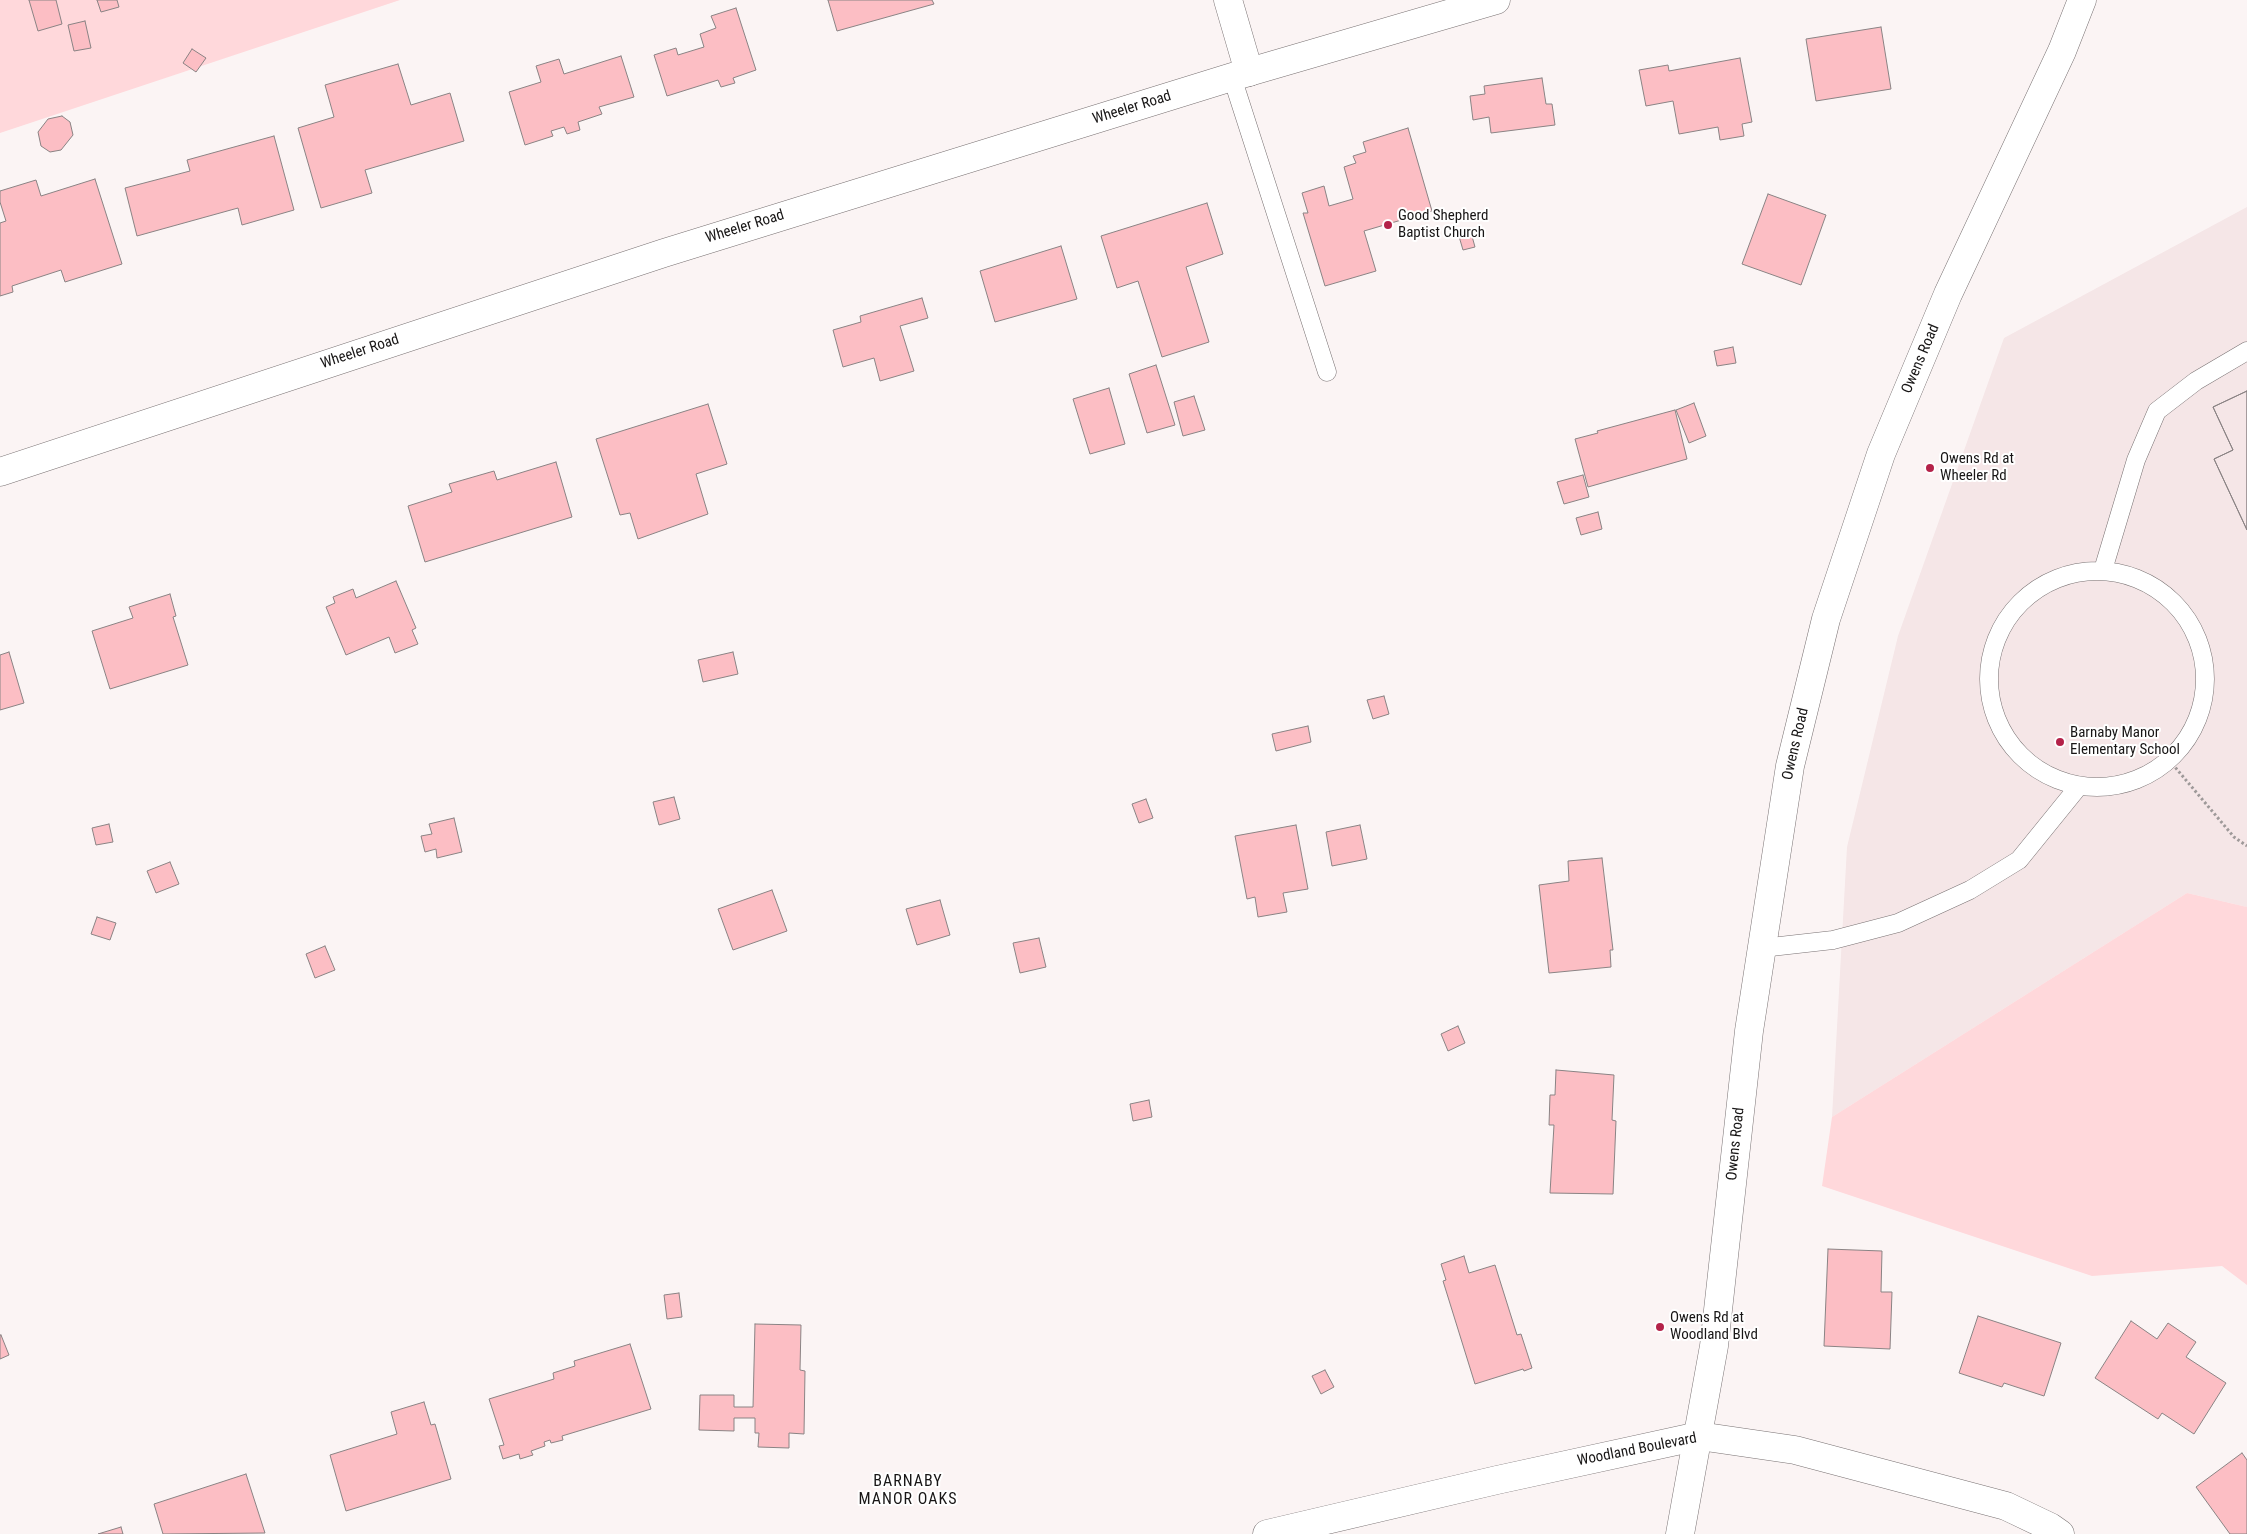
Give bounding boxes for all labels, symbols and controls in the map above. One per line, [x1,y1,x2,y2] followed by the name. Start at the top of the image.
[1090,88,1174,128] street label: Wheeler Road
[703,207,787,247] street label: Wheeler Road
[1398,207,1488,242] place label: Good Shepherd Baptist Church
[1382,219,1394,231] marker: Good Shepherd Baptist Church
[1898,322,1944,396] street label: Owens Road
[319,331,401,373] street label: Wheeler Road
[1940,450,2014,485] place label: Owens Rd at Wheeler Rd
[1924,462,1936,474] marker: Owens Rd at Wheeler Rd
[1779,706,1813,782] street label: Owens Road
[2070,724,2180,759] place label: Barnaby Manor Elementary School
[2054,736,2066,748] marker: Barnaby Manor Elementary School
[1723,1107,1749,1181] street label: Owens Road
[1670,1309,1758,1344] place label: Owens Rd at Woodland Blvd
[1654,1321,1666,1333] marker: Owens Rd at Woodland Blvd
[1576,1430,1698,1470] street label: Woodland Boulevard
[857,1472,959,1510] district label: BARNABY MANOR OAKS

